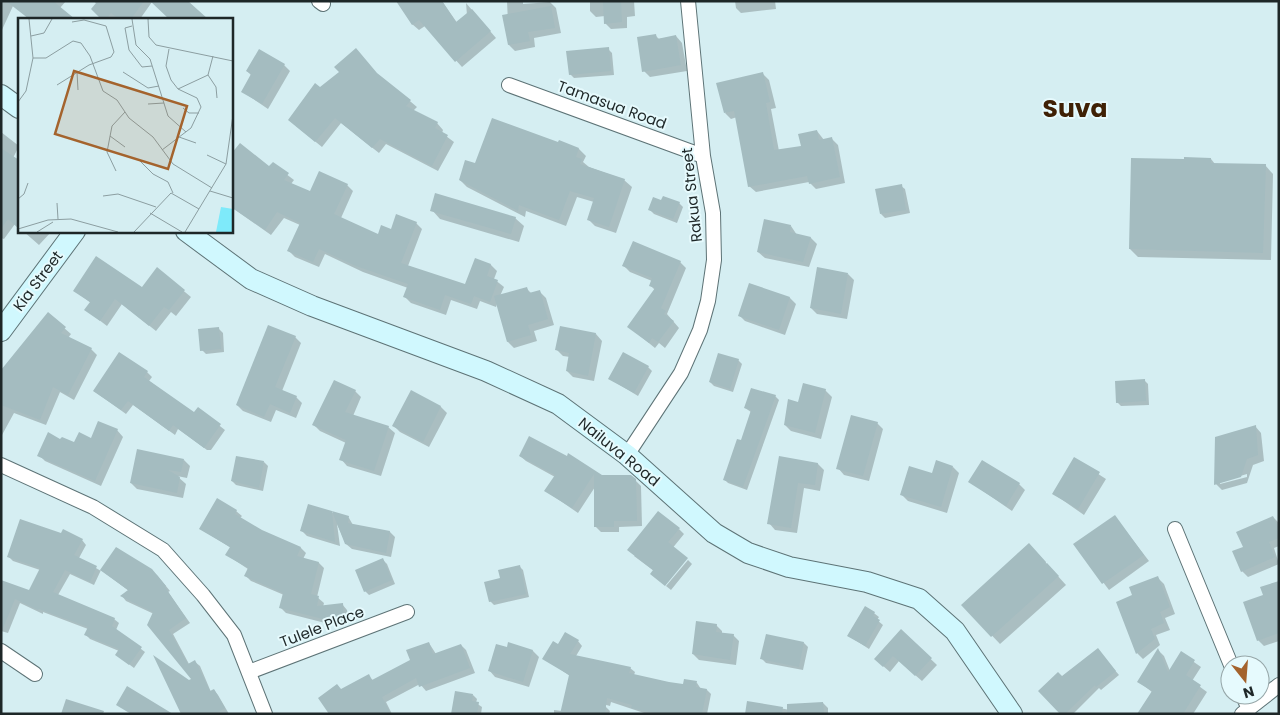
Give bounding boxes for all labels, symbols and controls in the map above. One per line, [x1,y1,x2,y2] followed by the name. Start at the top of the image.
[18,18,232,232] inset map
[555,75,670,134] street label: Tamasua Road
[1043,91,1107,126] district label: Suva
[676,147,707,243] street label: Rakua Street
[8,246,67,315] street label: Kia Street
[574,412,664,491] street label: Nailuva Road
[277,601,367,652] street label: Tulele Place
[1220,655,1270,705] north arrow
[1241,681,1257,704] text: N

